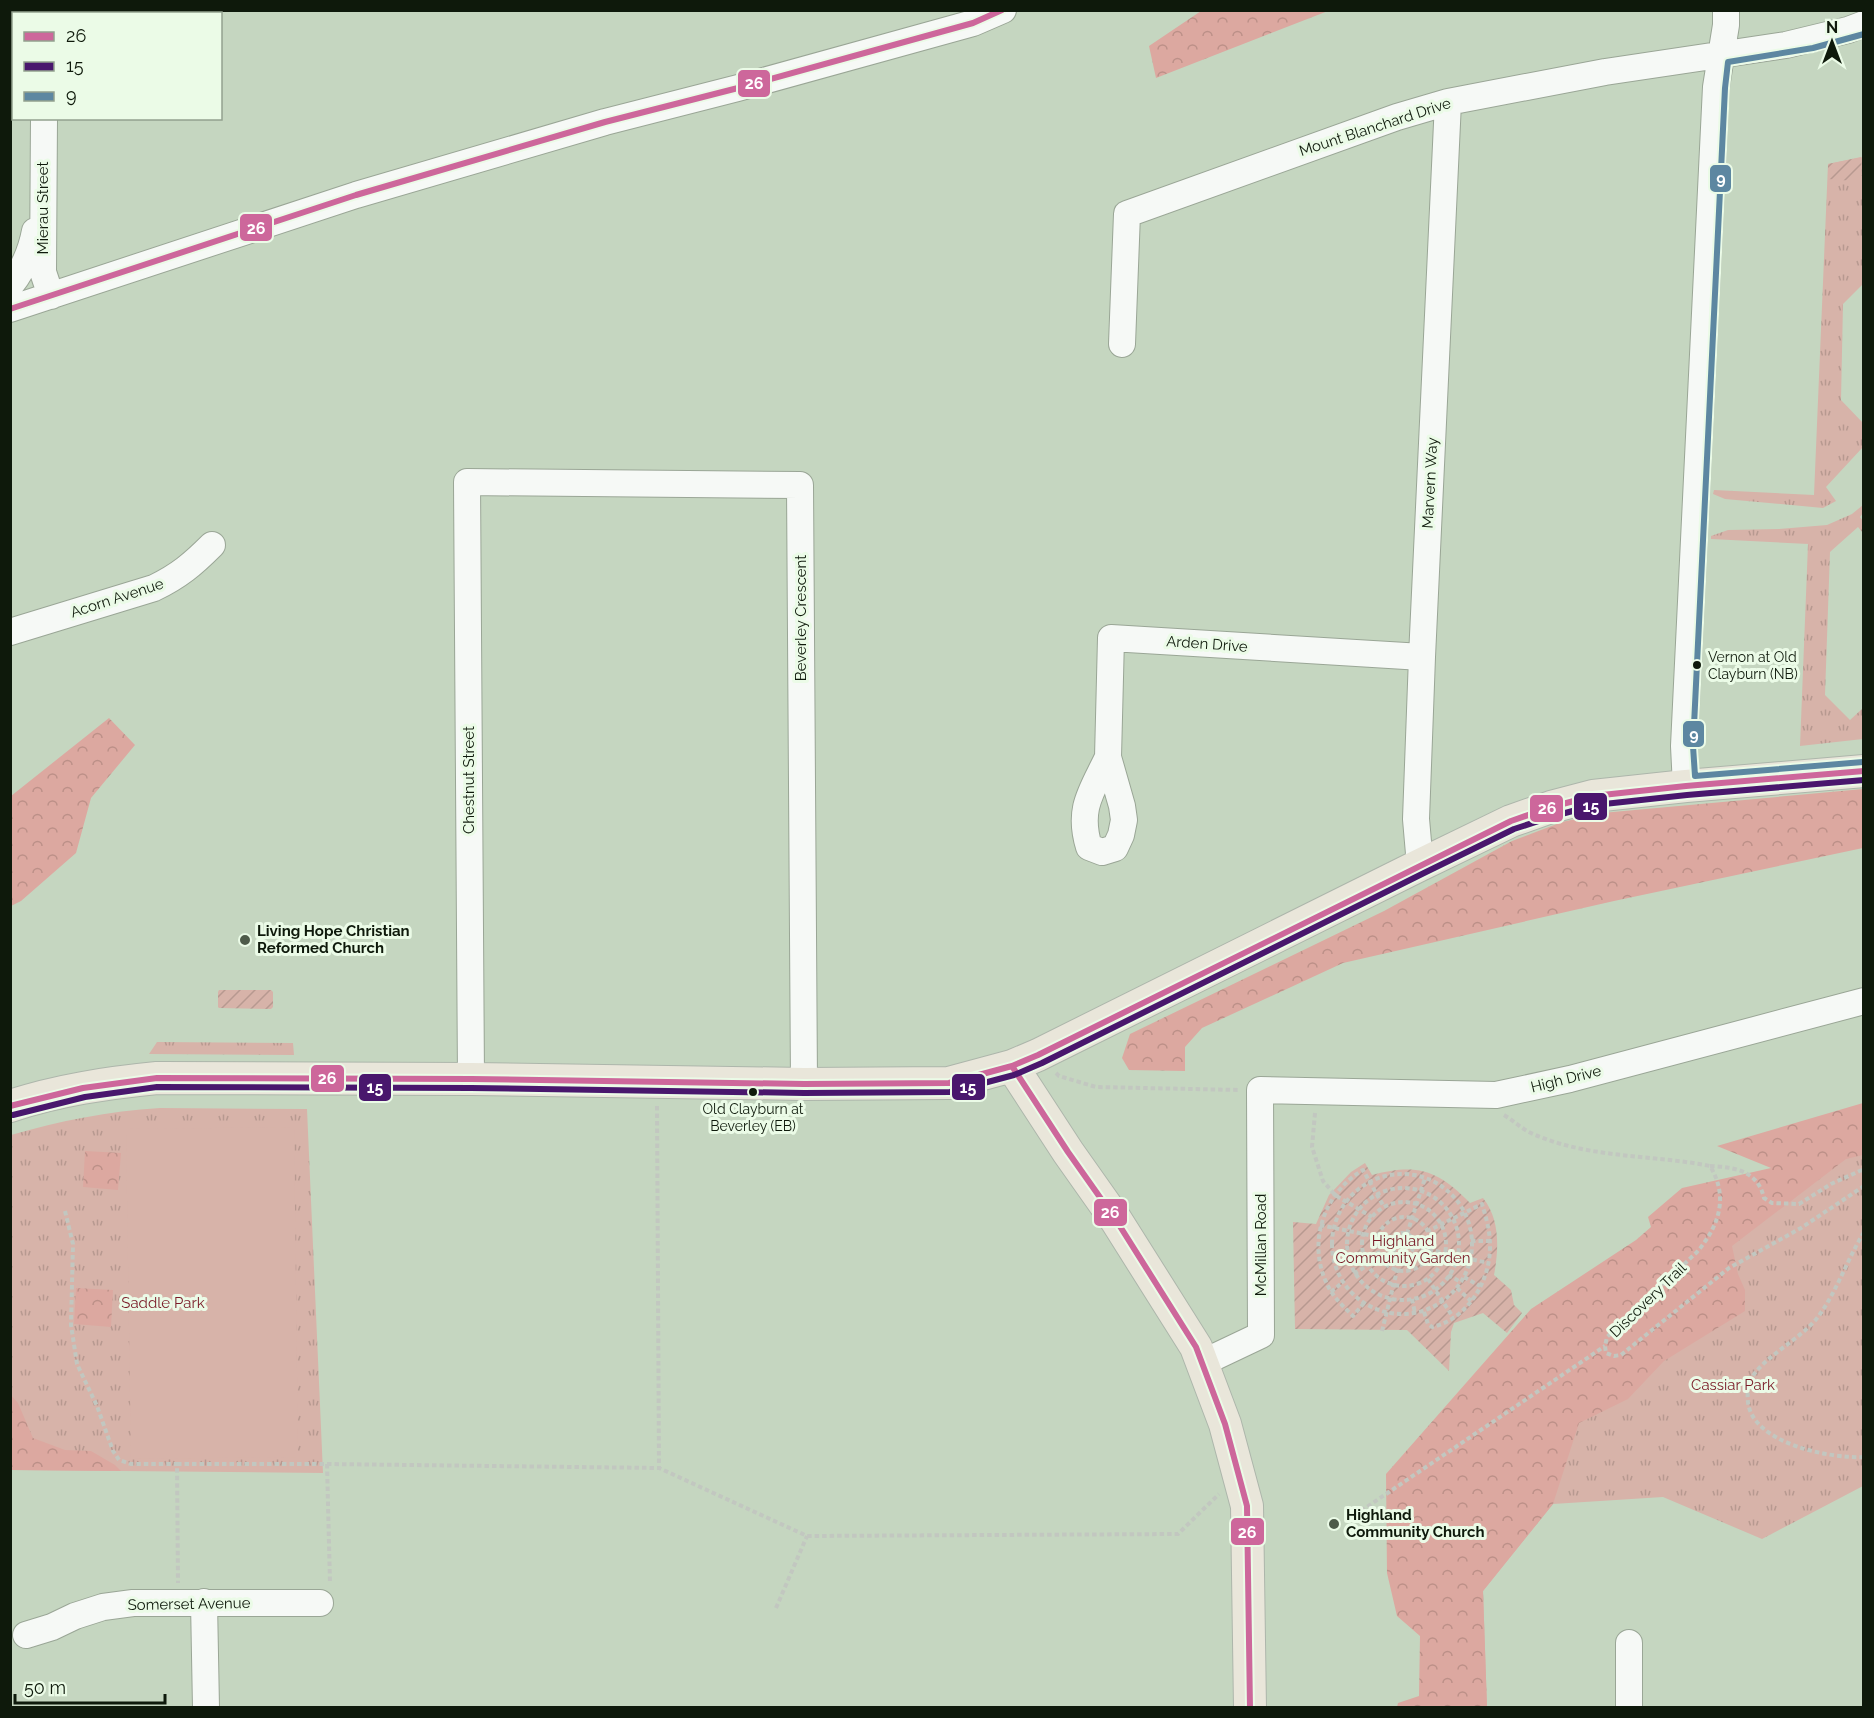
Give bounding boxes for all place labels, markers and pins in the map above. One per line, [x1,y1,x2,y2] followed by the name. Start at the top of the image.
[1708,649,1798,682] place label: Vernon at Old Clayburn (NB)
[1691,659,1703,671] marker: Vernon at Old Clayburn (NB)
[257,922,410,957] place label: Living Hope Christian Reformed Church
[238,933,252,947] marker: Living Hope Christian Reformed Church
[747,1086,759,1098] marker: Old Clayburn at Beverley (EB)
[703,1101,804,1134] place label: Old Clayburn at Beverley (EB)
[1346,1506,1484,1541] place label: Highland Community Church
[1327,1517,1341,1531] marker: Highland Community Church

